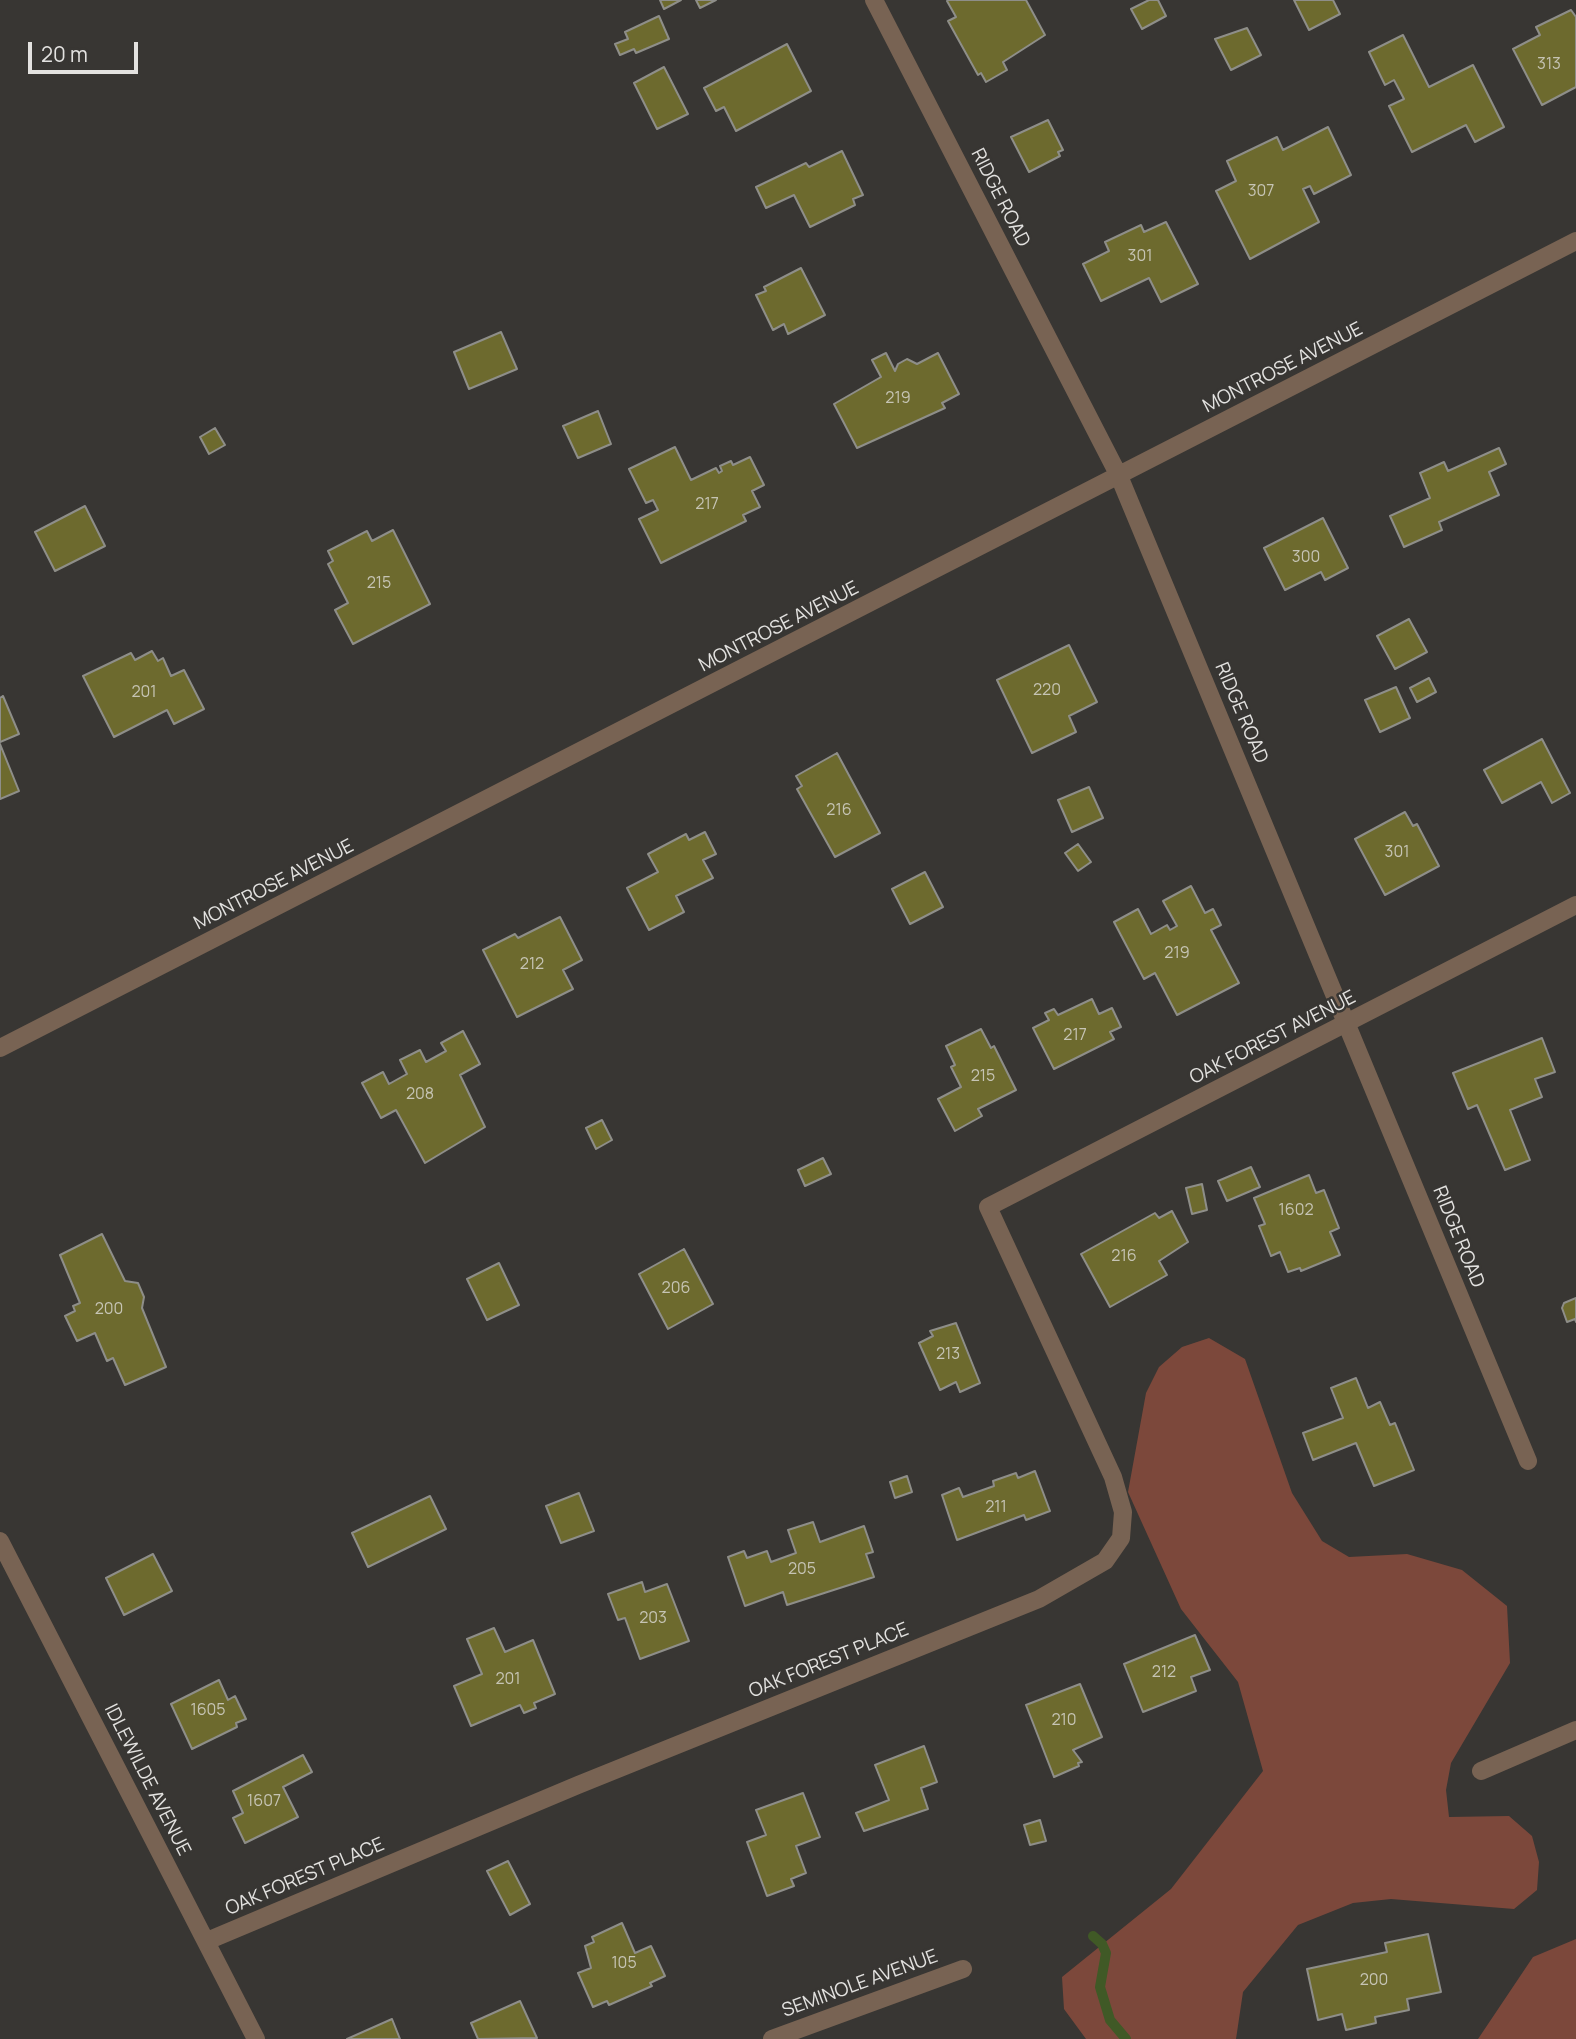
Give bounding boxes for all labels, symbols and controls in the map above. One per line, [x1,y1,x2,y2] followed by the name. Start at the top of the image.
[32,28,142,72] scale bar
[41,40,88,68] text: 20 m
[1537,55,1561,75] house number: 313
[965,145,1035,251] street label: RIDGE ROAD
[1248,182,1274,202] house number: 307
[1128,247,1152,267] house number: 301
[1199,318,1367,418] street label: MONTROSE AVENUE
[885,389,911,409] house number: 219
[695,495,719,515] house number: 217
[1292,548,1320,568] house number: 300
[367,574,391,594] house number: 215
[695,577,863,677] street label: MONTROSE AVENUE
[1210,659,1272,767] street label: RIDGE ROAD
[1033,681,1061,701] house number: 220
[131,683,157,703] house number: 201
[826,801,852,821] house number: 216
[190,835,358,935] street label: MONTROSE AVENUE
[1385,843,1409,863] house number: 301
[1164,944,1190,964] house number: 219
[520,955,544,975] house number: 212
[1186,986,1360,1090] street label: OAK FOREST AVENUE
[1063,1026,1087,1046] house number: 217
[971,1067,995,1087] house number: 215
[406,1085,434,1105] house number: 208
[1427,1183,1489,1291] street label: RIDGE ROAD
[1278,1201,1314,1221] house number: 1602
[1111,1247,1137,1267] house number: 216
[662,1279,690,1299] house number: 206
[95,1300,123,1320] house number: 200
[936,1345,960,1365] house number: 213
[985,1498,1007,1518] house number: 211
[788,1560,816,1580] house number: 205
[639,1609,667,1629] house number: 203
[746,1619,912,1703] street label: OAK FOREST PLACE
[1152,1663,1176,1683] house number: 212
[495,1670,521,1690] house number: 201
[99,1700,195,1860] street label: IDLEWILDE AVENUE
[190,1701,226,1721] house number: 1605
[1051,1711,1077,1731] house number: 210
[247,1792,281,1812] house number: 1607
[222,1833,388,1921] street label: OAK FOREST PLACE
[779,1945,941,2023] street label: SEMINOLE AVENUE
[611,1954,637,1974] house number: 105
[1360,1971,1388,1991] house number: 200

